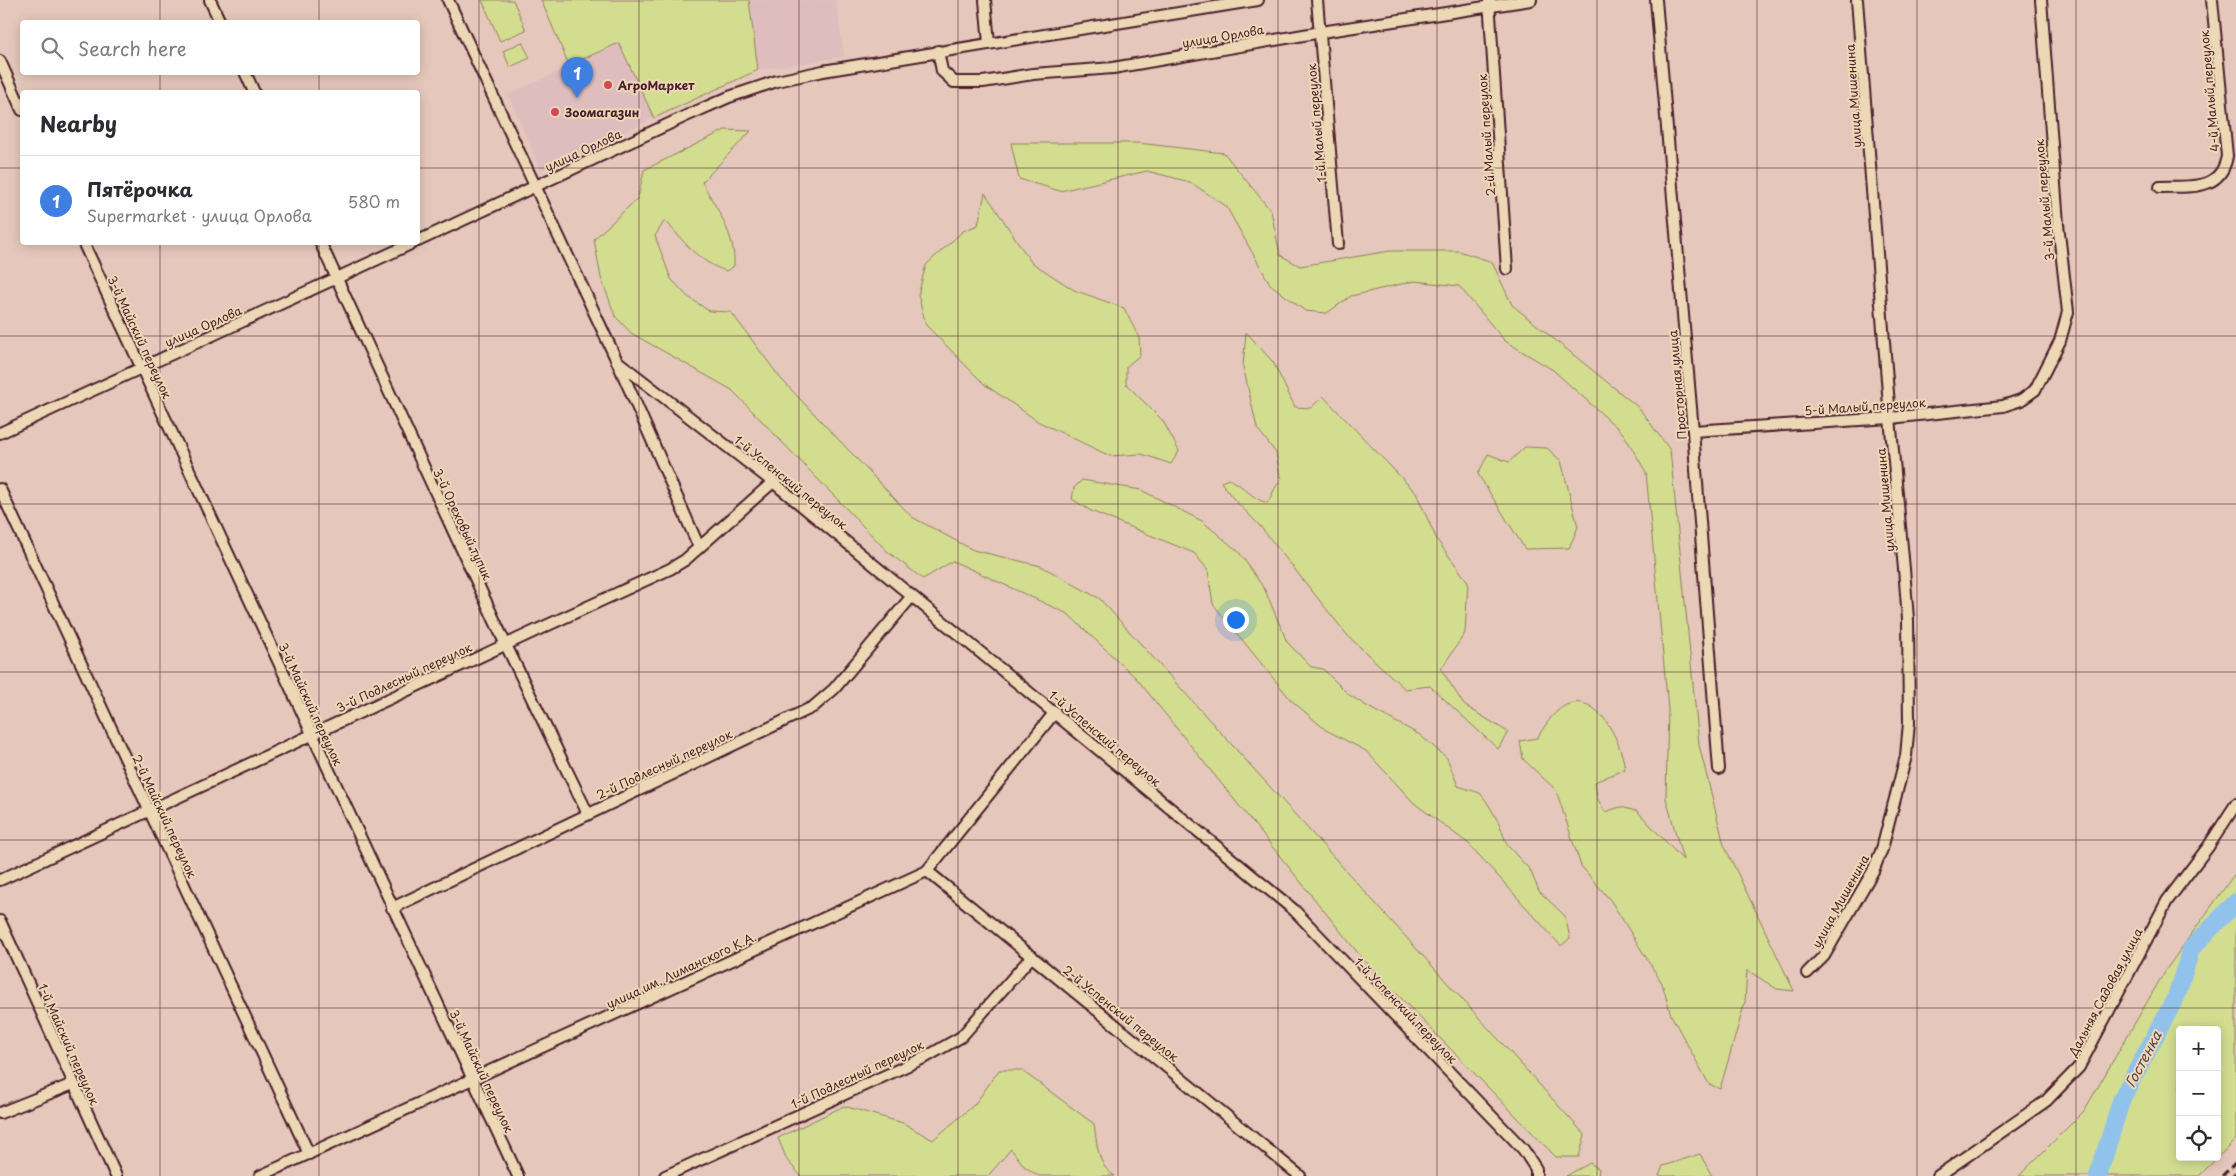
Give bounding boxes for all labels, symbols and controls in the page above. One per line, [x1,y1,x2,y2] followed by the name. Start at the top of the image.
[20,20,420,75] search box
[1181,20,1266,52] street label: улица Орлова
[2195,29,2223,152] street label: 4-й Малый переулок
[38,34,66,62] icon: search
[78,34,187,62] text: Search here
[1840,43,1866,149] street label: улица Мишенина
[561,57,593,98] pin: 1
[1302,62,1330,183] street label: 1-й Малый переулок
[1473,72,1499,197] street label: 2-й Малый переулок
[617,76,695,94] place label: АгроМаркет
[602,79,614,91] marker: АгроМаркет
[564,103,639,121] place label: Зоомагазин
[549,106,561,118] marker: Зоомагазин
[40,107,117,139] text: Nearby
[542,124,625,176] street label: улица Орлова
[2030,138,2058,261] street label: 3-й Малый переулок
[87,175,193,203] text: Пятёрочка
[52,189,60,213] text: 1
[348,189,400,213] text: 580 m
[87,203,312,227] text: Supermarket · улица Орлова
[104,273,177,402] street label: 3-й Майский переулок
[161,301,245,351] street label: улица Орлова
[1663,329,1691,441] street label: Просторная улица
[1804,393,1927,419] street label: 5-й Малый переулок
[730,431,852,534] street label: 1-й Успенский переулок
[1871,447,1899,553] street label: улица Мишенина
[429,465,497,584] street label: 3-й Ореховый тупик
[1223,607,1249,633] your location
[333,637,475,716] street label: 3-й Подлесный переулок
[275,640,348,769] street label: 3-й Майский переулок
[1045,686,1166,791] street label: 1-й Успенский переулок
[593,724,736,803] street label: 2-й Подлесный переулок
[128,751,202,881] street label: 2-й Майский переулок
[1807,851,1873,951] street label: улица Мишенина
[2063,924,2147,1060] street label: Дальняя Садовая улица
[603,927,759,1013] street label: улица им. Лиманского К.А.
[1350,953,1462,1068] street label: 1-й Успенский переулок
[1059,961,1183,1066] street label: 2-й Успенский переулок
[34,980,104,1108] street label: 1-й Майский переулок
[446,1007,519,1136] street label: 3-й Майский переулок
[2119,1026,2167,1091] water label: Гостенка
[2176,1026,2221,1161] map controls
[2176,1026,2221,1071] button: +
[788,1035,927,1113] street label: 1-й Подлесный переулок
[2176,1071,2221,1116] button: −
[2176,1116,2221,1161] button: locate

